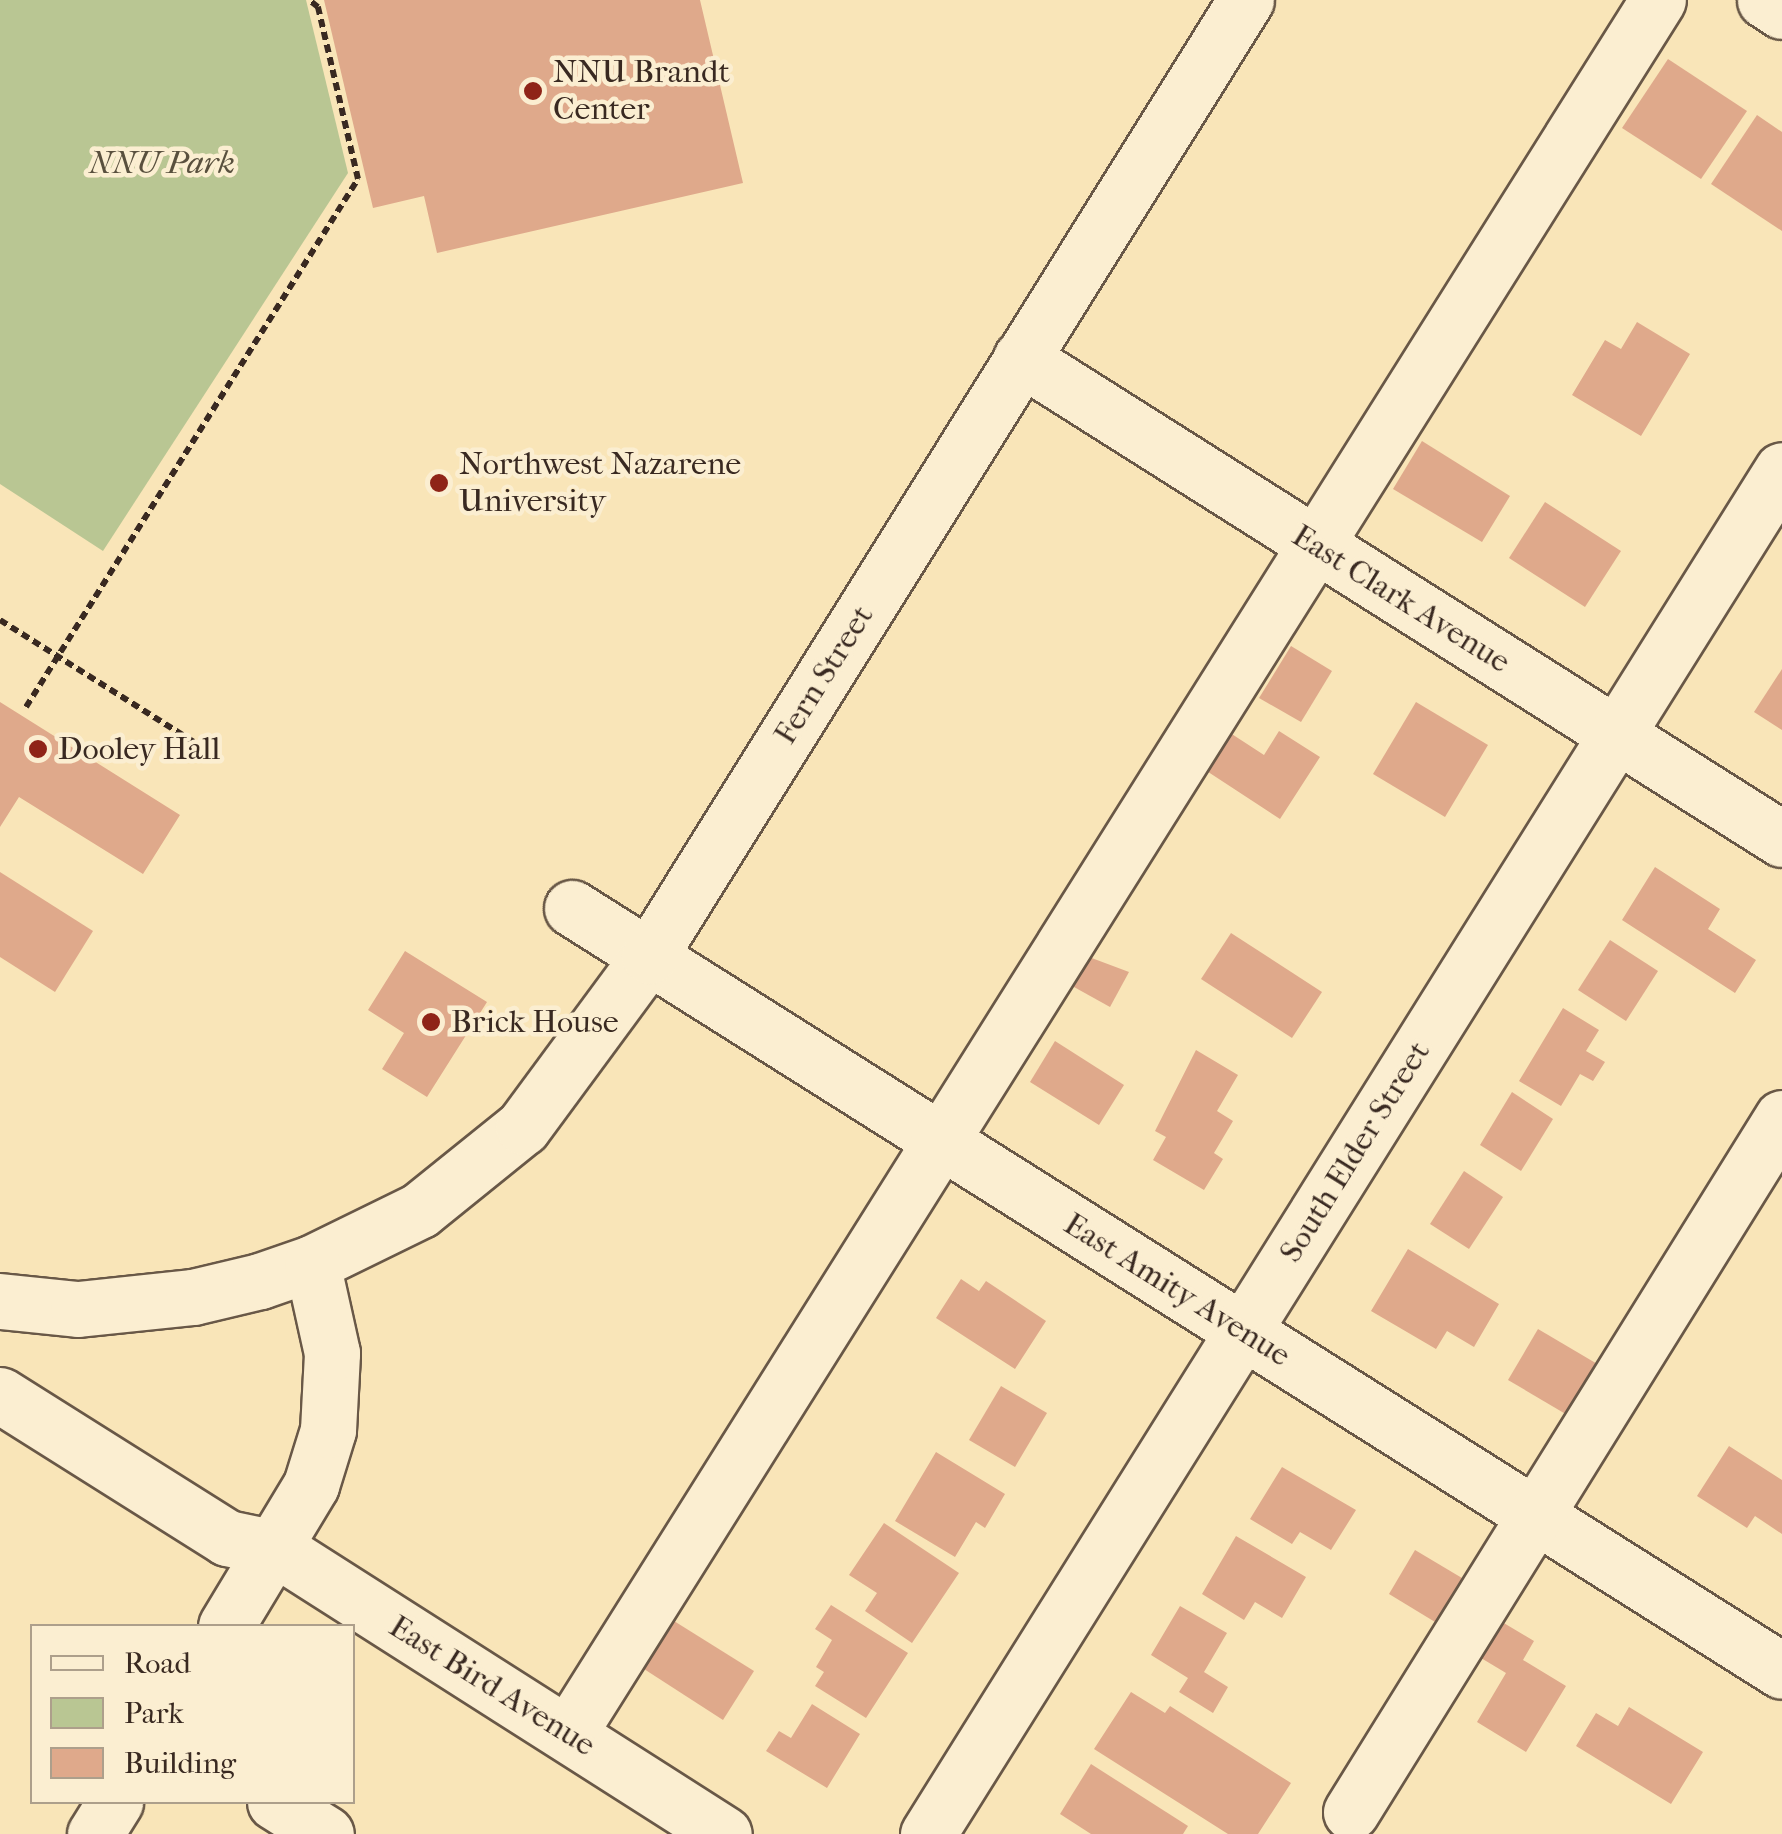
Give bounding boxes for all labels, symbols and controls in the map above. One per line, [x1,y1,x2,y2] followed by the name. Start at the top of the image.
[553,54,730,129] place label: NNU Brandt Center
[522,80,544,102] marker: NNU Brandt Center
[89,144,235,182] park label: NNU Park
[459,446,741,521] place label: Northwest Nazarene University
[428,472,450,494] marker: Northwest Nazarene University
[1285,517,1517,681] street label: East Clark Avenue
[766,599,882,751] street label: Fern Street
[58,730,220,768] place label: Dooley Hall
[27,738,49,760] marker: Dooley Hall
[451,1003,619,1041] place label: Brick House
[420,1011,442,1033] marker: Brick House
[1272,1035,1438,1269] street label: South Elder Street
[1057,1205,1297,1375] street label: East Amity Avenue
[382,1607,602,1765] street label: East Bird Avenue
[30,1624,355,1804] legend
[124,1646,191,1681] text: Road
[124,1696,184,1731] text: Park
[124,1746,236,1781] text: Building

